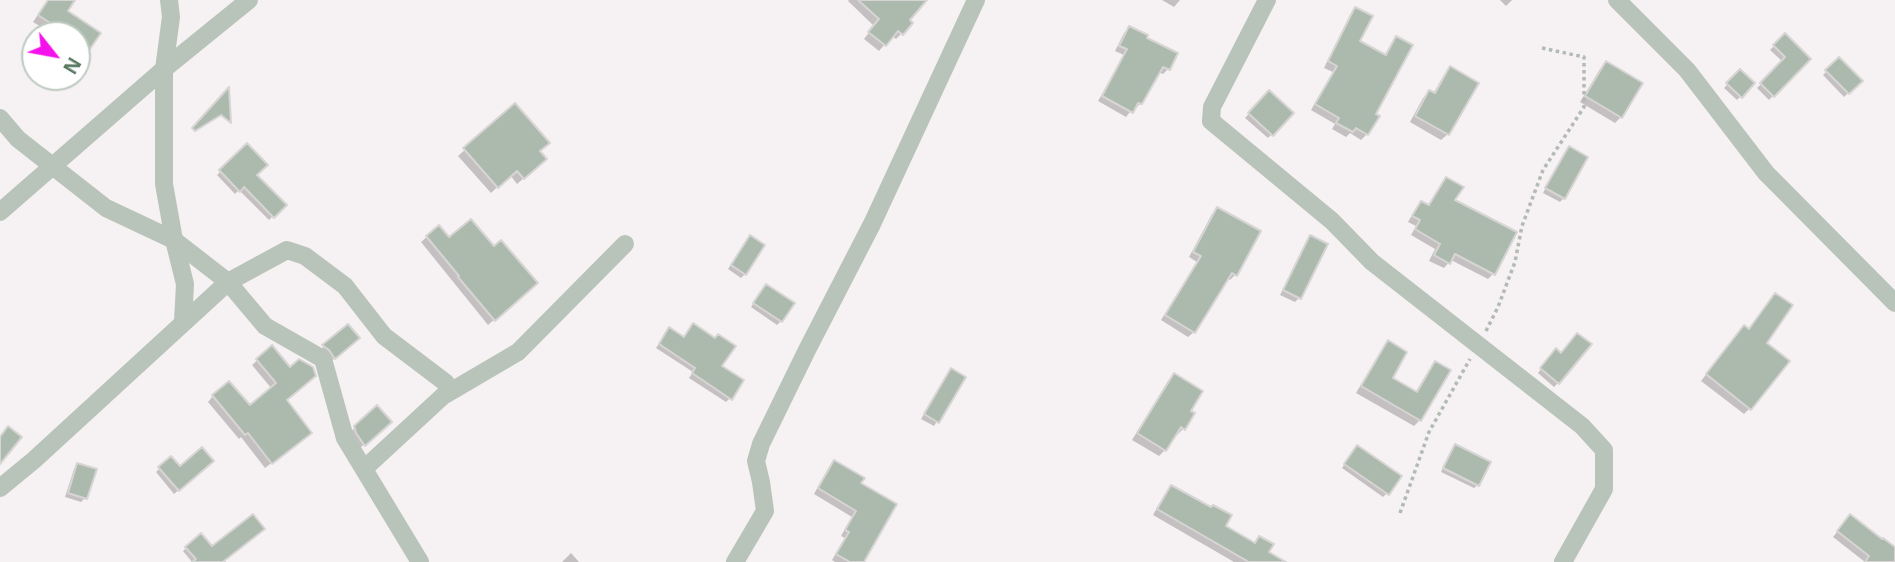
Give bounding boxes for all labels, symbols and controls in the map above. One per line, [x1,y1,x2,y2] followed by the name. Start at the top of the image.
[21,21,91,91] north arrow
[57,52,87,79] text: N

